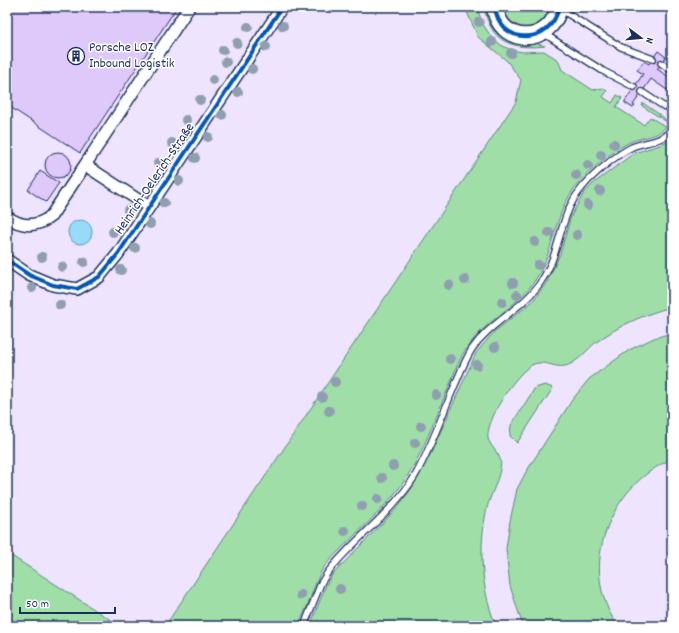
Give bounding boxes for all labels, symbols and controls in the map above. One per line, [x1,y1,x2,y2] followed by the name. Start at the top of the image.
[621,18,661,58] north arrow
[640,35,657,46] text: N
[89,38,175,74] place label: Porsche LOZ Inbound Logistik
[66,46,86,66] building icon: Porsche LOZ Inbound Logistik
[110,119,200,239] street label: Heinrich-Oelerich-Straße
[20,589,115,615] scale bar
[26,596,49,613] text: 50 m

